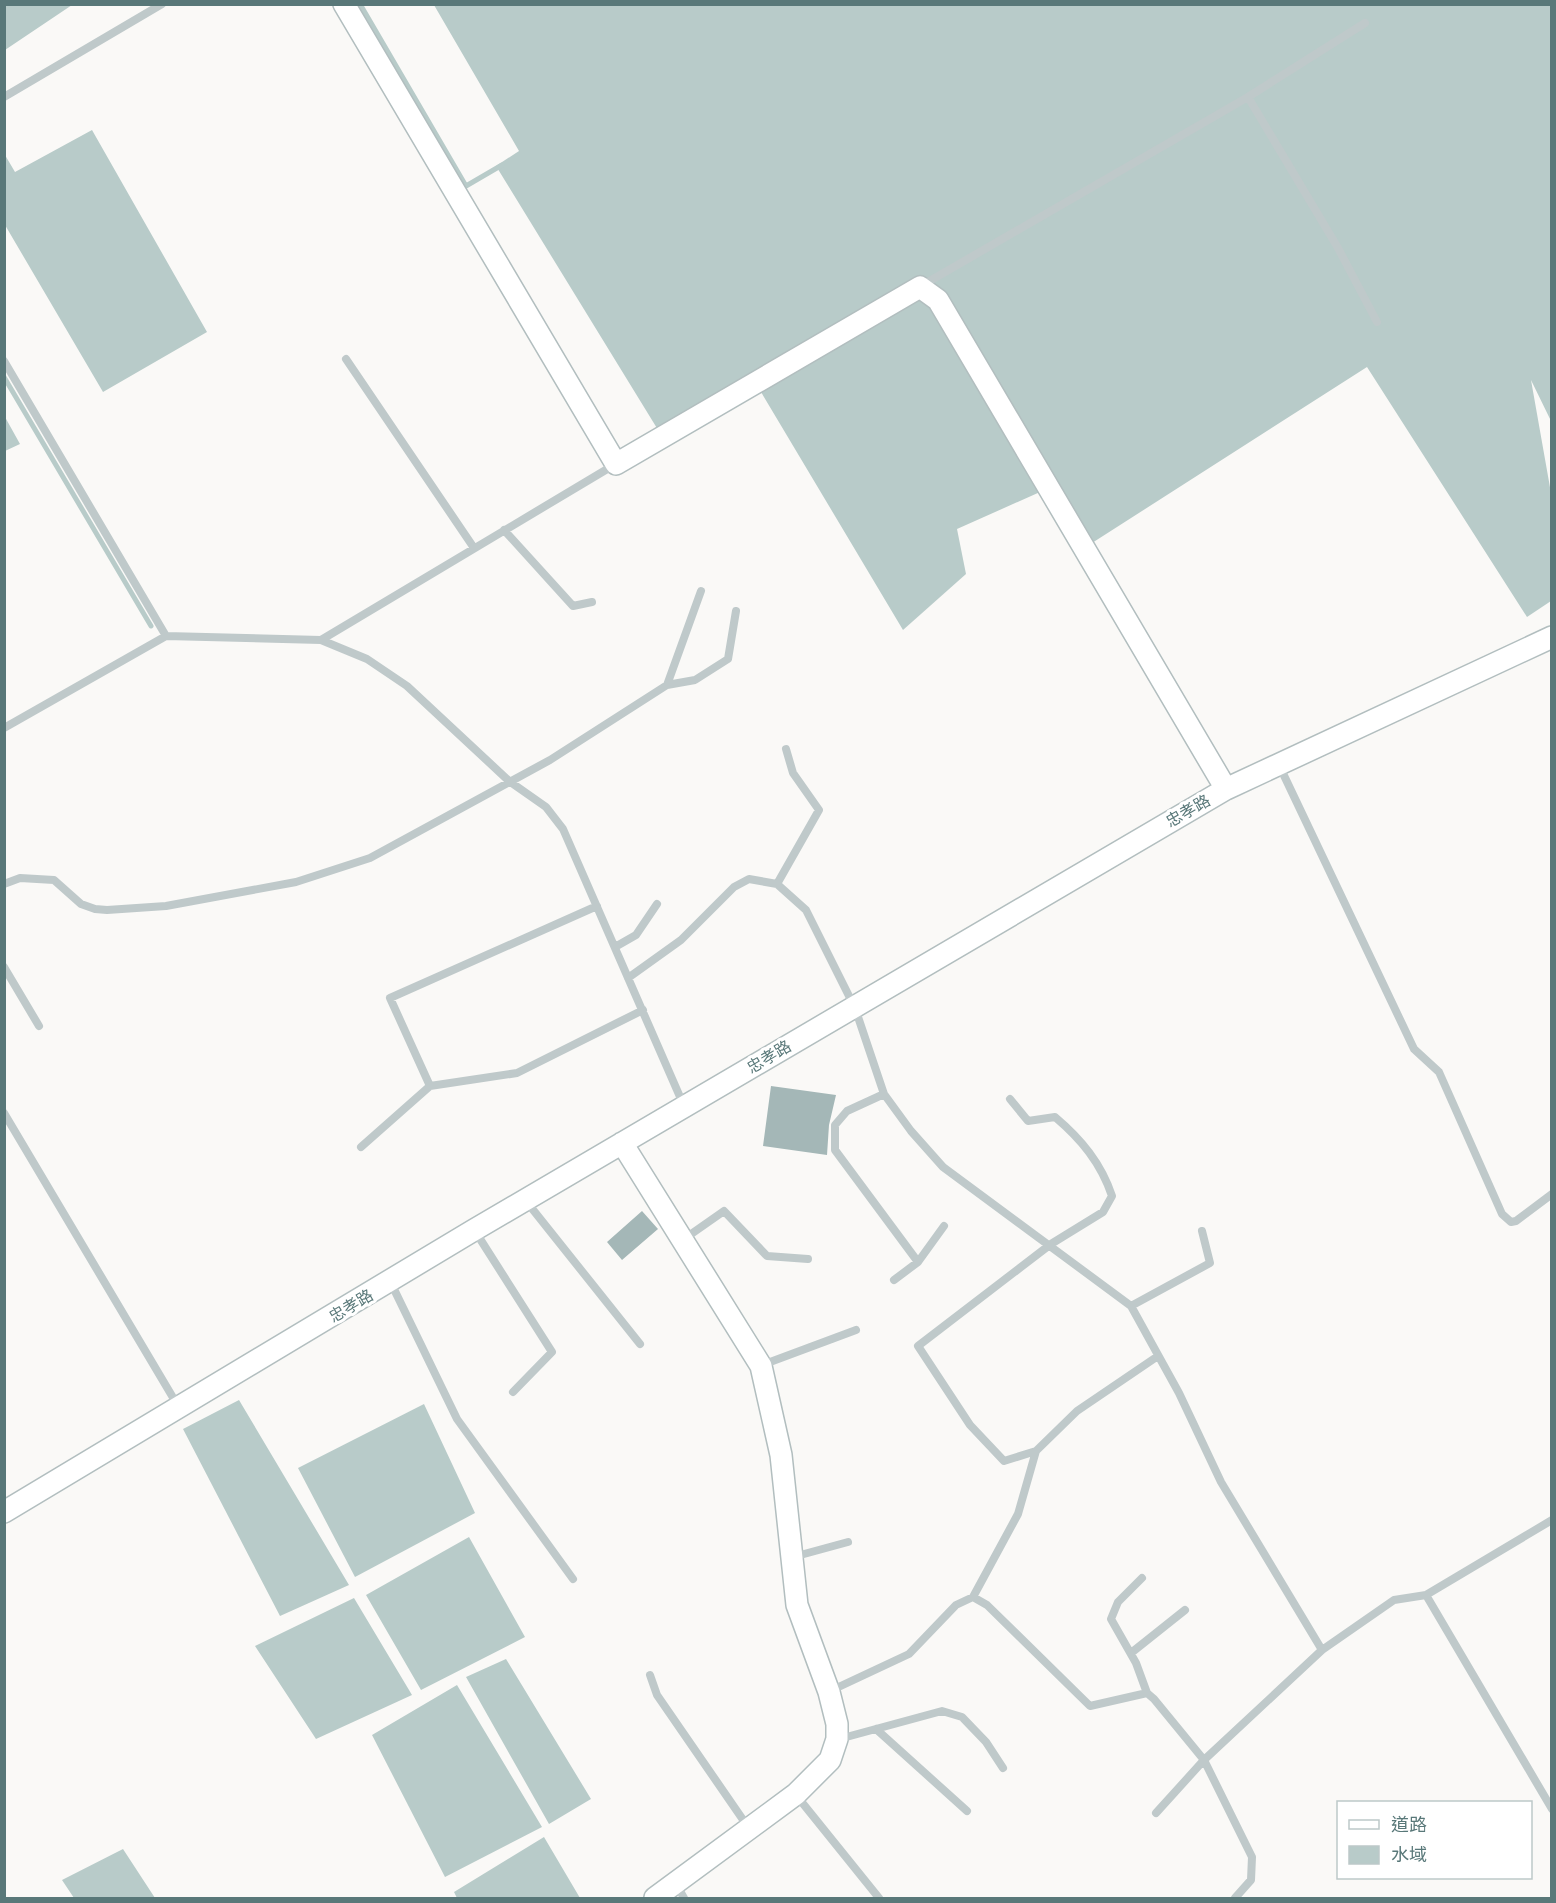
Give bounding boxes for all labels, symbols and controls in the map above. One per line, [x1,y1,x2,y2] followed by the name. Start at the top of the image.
[1162,791,1214,831] street label: 忠孝路
[744,1036,794,1078] street label: 忠孝路
[326,1285,376,1327] street label: 忠孝路
[1337,1801,1532,1879] legend
[1391,1814,1427,1835] text: 道路
[1391,1844,1427,1865] text: 水域

